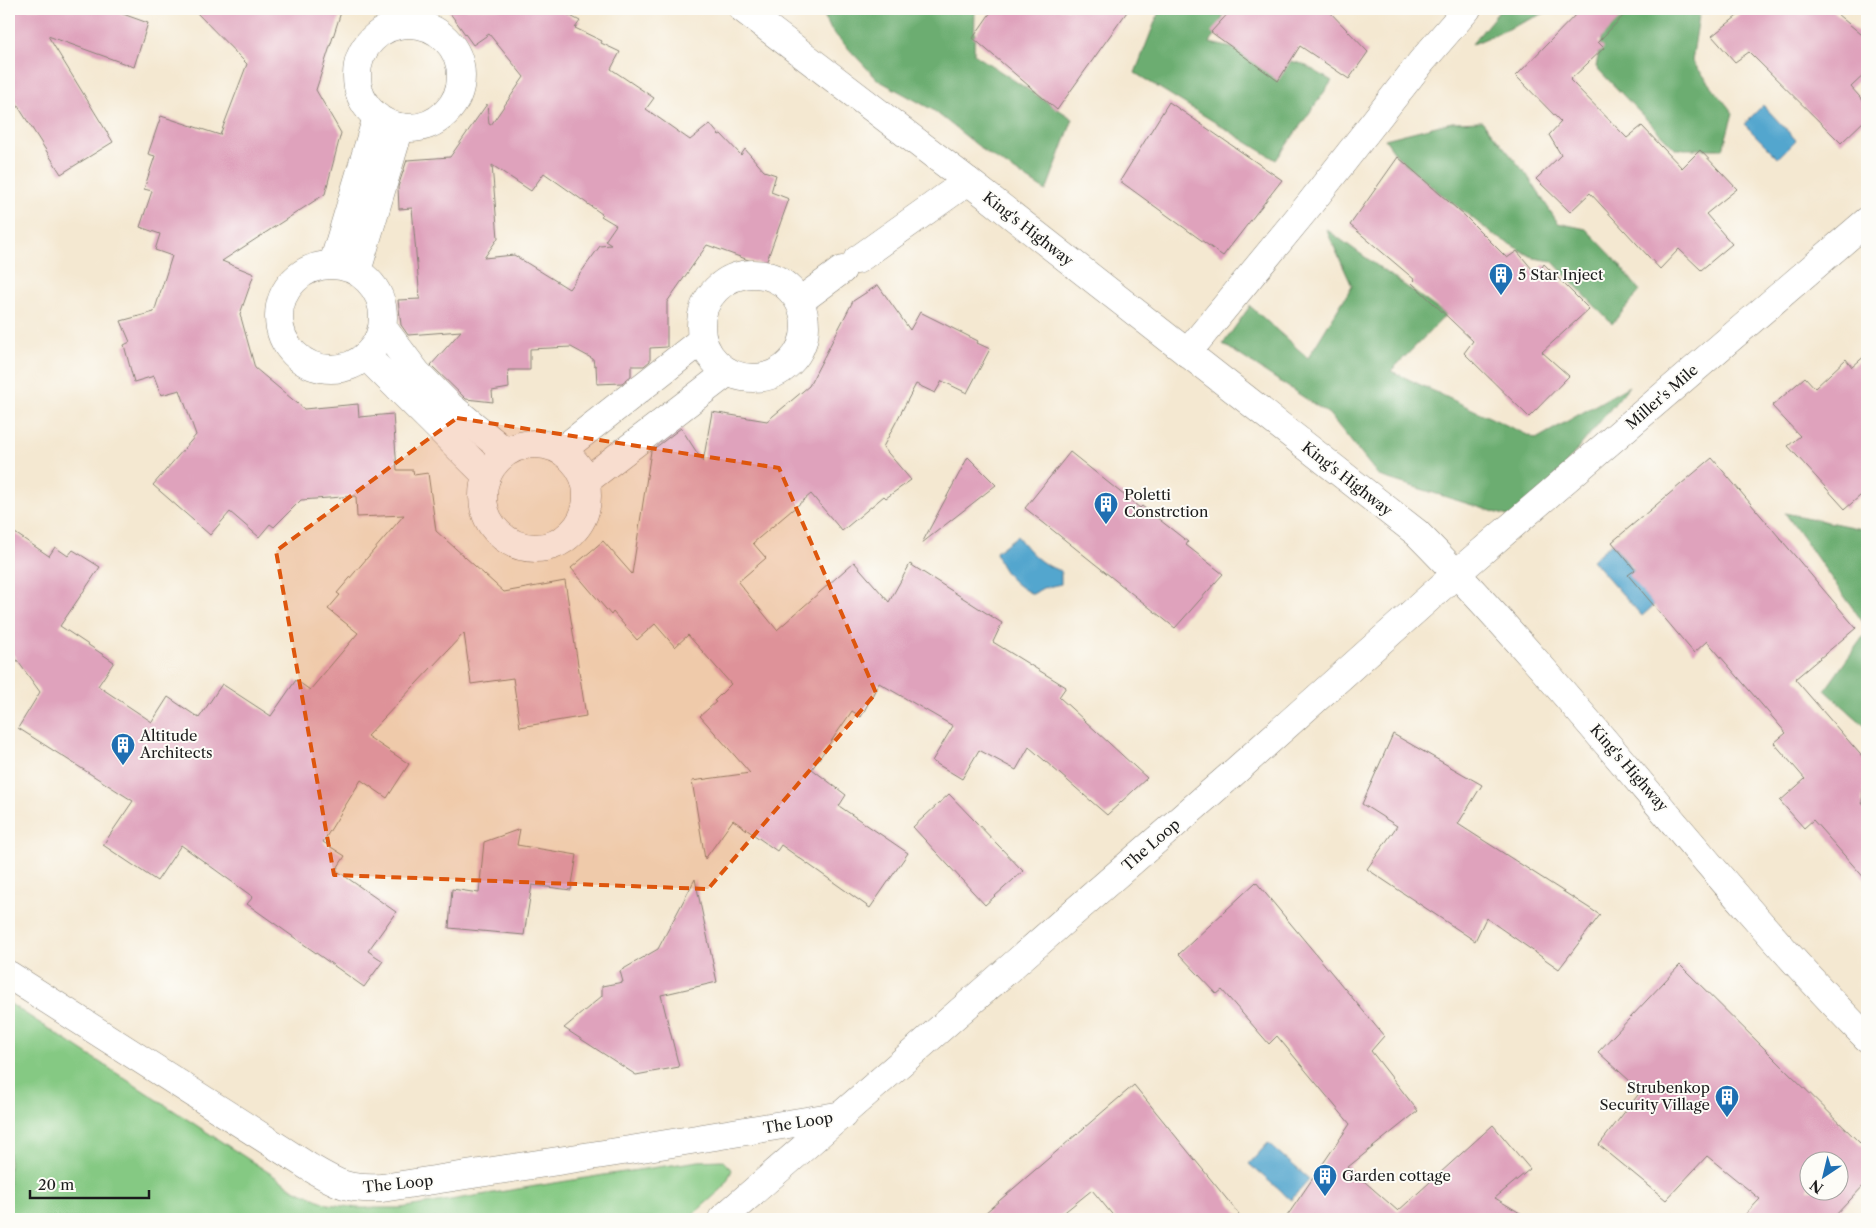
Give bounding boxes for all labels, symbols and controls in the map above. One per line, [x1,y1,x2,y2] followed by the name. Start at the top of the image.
[979,187,1078,270] street label: King's Highway
[1488,262,1514,296] building icon: 5 Star Inject
[1518,265,1604,284] place label: 5 Star Inject
[1622,360,1702,433] street label: Miller's Mile
[1298,437,1397,520] street label: King's Highway
[1124,485,1209,521] place label: Poletti Constrction
[1093,491,1119,525] building icon: Poletti Constrction
[1586,720,1673,816] street label: King's Highway
[139,726,212,762] place label: Altitude Architects
[110,732,136,766] building icon: Altitude Architects
[1118,814,1184,875] street label: The Loop
[1600,1078,1710,1114] place label: Strubenkop Security Village
[1714,1084,1740,1118] building icon: Strubenkop Security Village
[762,1108,834,1137] street label: The Loop
[1798,1150,1848,1200] north arrow
[1312,1163,1338,1197] building icon: Garden cottage
[1342,1166,1451,1185] place label: Garden cottage
[30,1168,149,1200] scale bar
[362,1170,434,1197] street label: The Loop
[38,1175,74,1194] text: 20 m
[1806,1176,1827,1198] text: N

